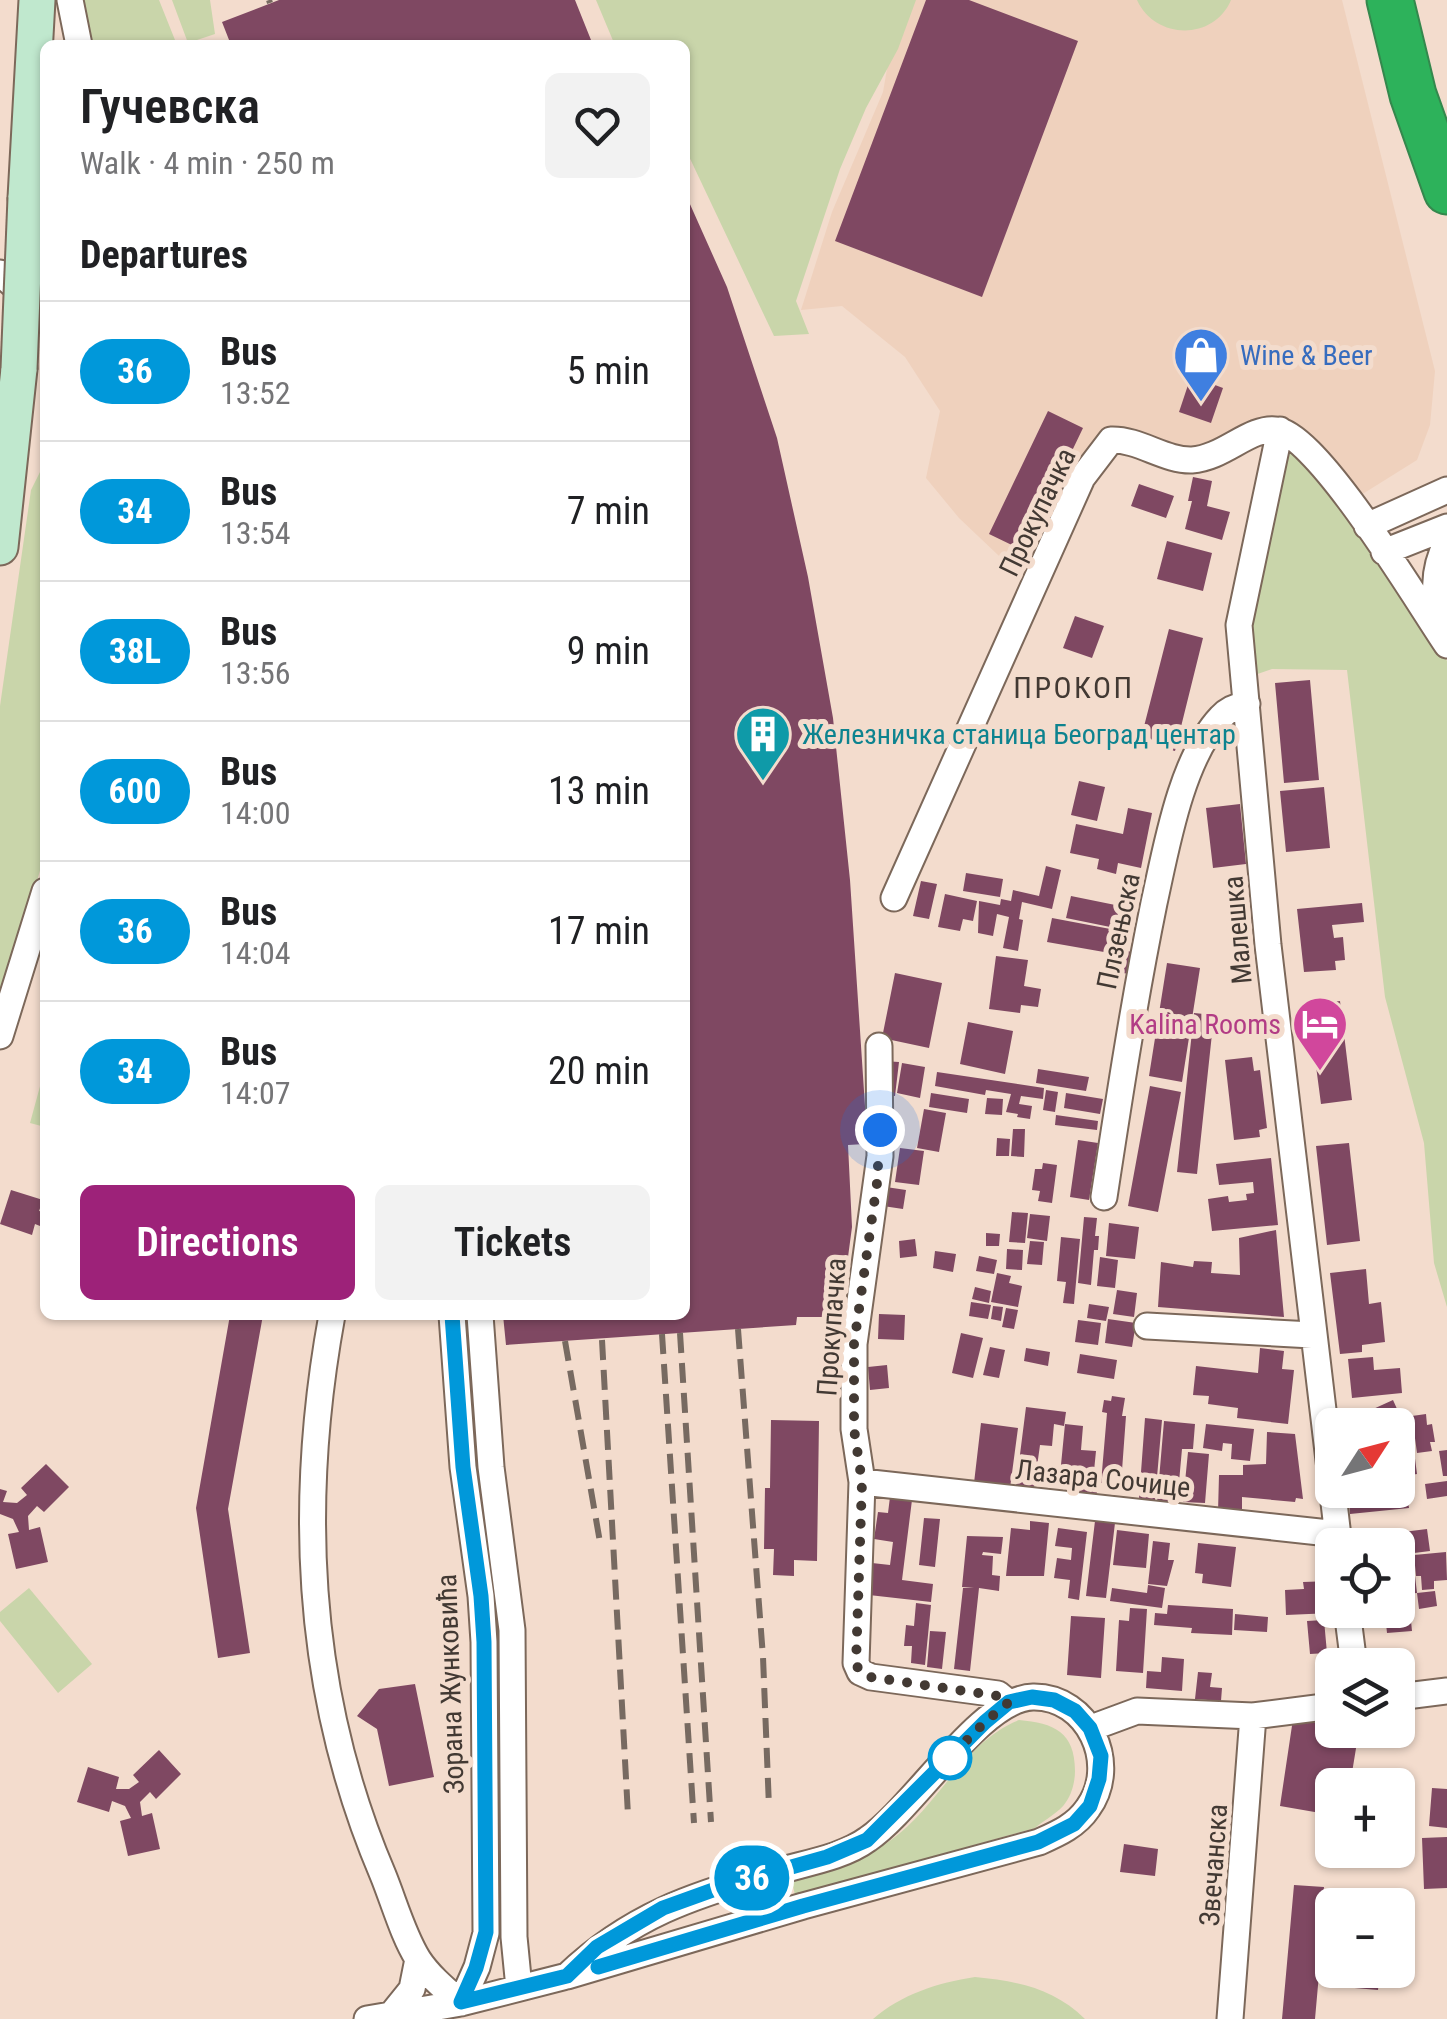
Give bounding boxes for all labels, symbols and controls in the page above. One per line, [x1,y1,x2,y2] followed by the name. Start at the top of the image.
[545,73,650,178] button: heart
[80,78,260,135] text: Гучевска
[80,144,335,182] text: Walk · 4 min · 250 m
[80,233,248,277] text: Departures
[1171,325,1231,404] shop icon: Wine & Beer
[220,330,277,374] text: Bus
[1240,339,1373,372] place label: Wine & Beer
[567,349,650,393] text: 5 min
[117,351,153,392] text: 36
[220,374,291,412] text: 13:52
[992,443,1083,582] street label: Прокупачка
[220,470,277,514] text: Bus
[567,489,650,533] text: 7 min
[117,491,153,532] text: 34
[220,514,291,552] text: 13:54
[220,610,277,654] text: Bus
[567,629,650,673] text: 9 min
[109,631,161,672] text: 38L
[220,654,291,692] text: 13:56
[1013,670,1135,705] district label: ПРОКОП
[733,704,793,783] building icon: Железничка станица Београд центар
[802,718,1236,751] place label: Железничка станица Београд центар
[220,750,277,794] text: Bus
[548,769,650,813] text: 13 min
[108,771,162,812] text: 600
[220,794,291,832] text: 14:00
[1090,870,1147,992] street label: Плзењска
[1216,874,1259,985] street label: Малешка
[220,890,277,934] text: Bus
[548,909,650,953] text: 17 min
[117,911,153,952] text: 36
[220,934,291,972] text: 14:04
[1290,994,1350,1073] hotel icon: Kalina Rooms
[1129,1008,1281,1041] place label: Kalina Rooms
[220,1030,277,1074] text: Bus
[548,1049,650,1093] text: 20 min
[117,1051,153,1092] text: 34
[220,1074,291,1112] text: 14:07
[855,1105,905,1155] your location
[80,1185,355,1300] button: Directions
[375,1185,650,1300] button: Tickets
[810,1257,853,1397] street label: Прокупачка
[1315,1408,1415,1508] north arrow
[1315,1408,1415,1988] map controls
[1014,1453,1192,1504] street label: Лазара Сочице
[1315,1528,1415,1628] button: locate
[430,1573,471,1795] street label: Зорана Жунковића
[1315,1648,1415,1748] button: layers
[929,1737,971,1779] unlabelled marker
[1315,1768,1415,1868] button: +
[1193,1803,1234,1927] street label: Звечанска
[707,1846,797,1910] line badge: 36
[734,1858,770,1899] text: 36
[1315,1888,1415,1988] button: −

